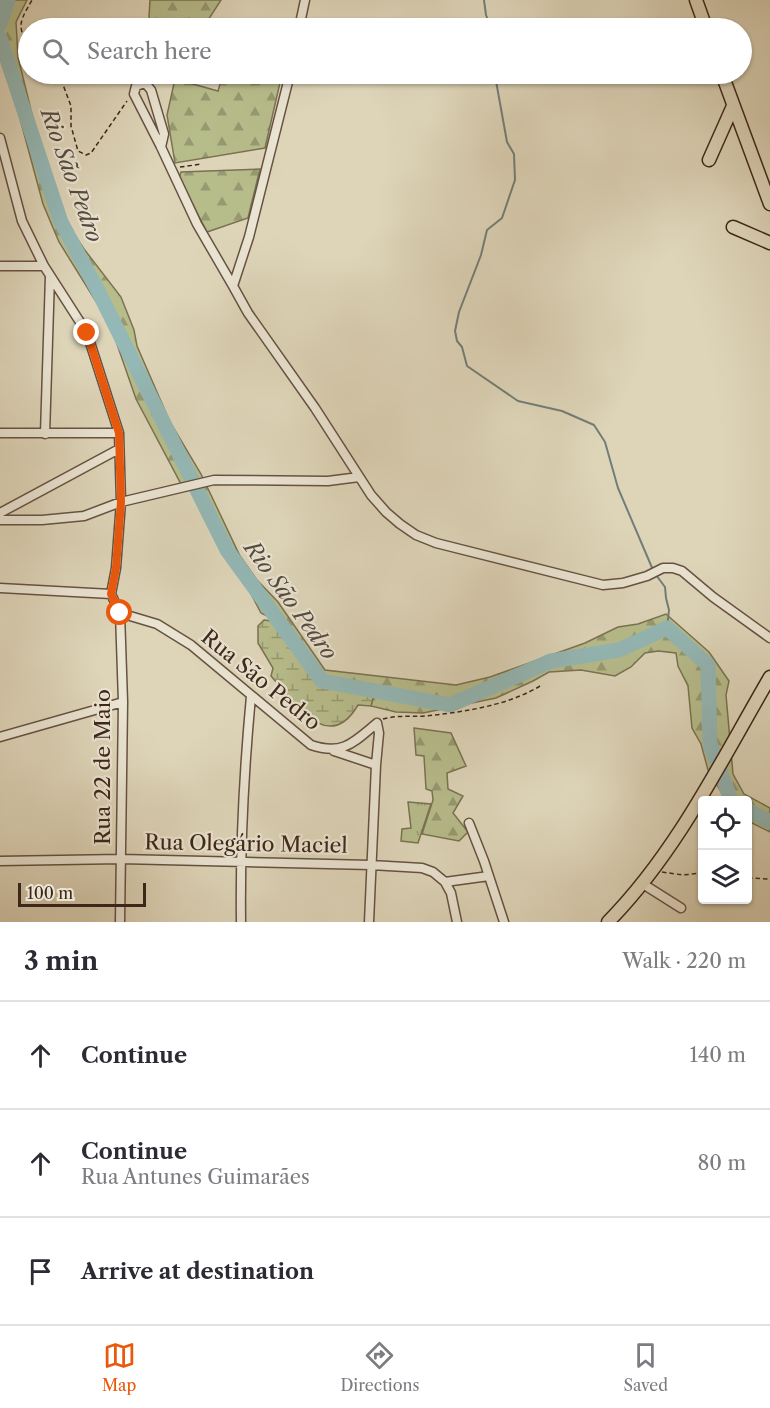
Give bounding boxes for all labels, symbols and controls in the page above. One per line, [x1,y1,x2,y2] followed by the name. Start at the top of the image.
[18,18,752,84] search box
[39,35,72,68] icon: search
[87,38,212,65] text: Search here
[34,103,108,246] water label: Rio São Pedro
[73,319,99,345] route end
[237,534,343,665] water label: Rio São Pedro
[106,599,132,625] route start
[197,624,326,735] street label: Rua São Pedro
[90,689,115,845] street label: Rua 22 de Maio
[698,796,752,904] map controls
[698,796,752,850] button: locate
[144,829,348,858] street label: Rua Olegário Maciel
[698,850,752,904] button: layers
[18,880,146,908] scale bar
[27,883,73,903] text: 100 m
[24,945,98,977] text: 3 min
[622,949,746,973] text: Walk · 220 m
[24,1039,57,1072] icon: ahead
[81,1042,187,1069] text: Continue
[689,1043,746,1067] text: 140 m
[81,1138,187,1165] text: Continue
[24,1147,57,1180] icon: ahead
[698,1151,746,1175] text: 80 m
[81,1165,310,1189] text: Rua Antunes Guimarães
[24,1255,57,1288] icon: arrive
[81,1258,314,1285] text: Arrive at destination
[102,1339,136,1395] tab: Map
[340,1339,419,1395] tab: Directions
[624,1339,668,1395] tab: Saved

